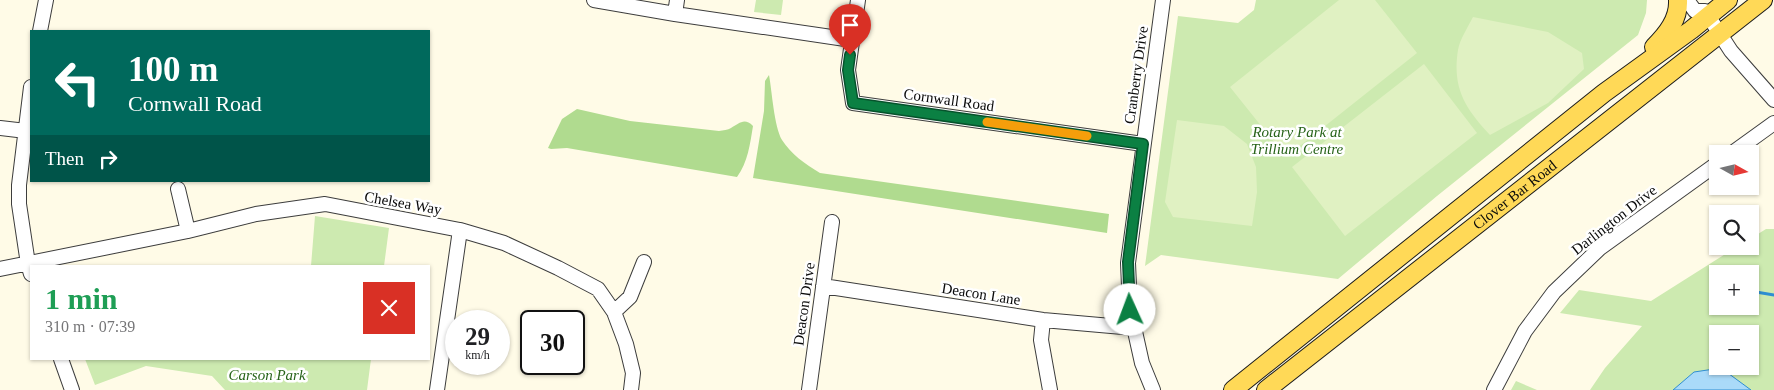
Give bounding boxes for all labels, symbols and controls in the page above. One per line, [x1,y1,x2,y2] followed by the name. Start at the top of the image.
[829,4,871,55] pin
[836,11,864,39] icon: arrive
[1121,25,1151,125] street label: Cranberry Drive
[45,50,110,115] icon: left
[128,50,218,89] text: 100 m
[903,86,996,114] street label: Cornwall Road
[128,91,262,116] text: Cornwall Road
[1251,124,1344,157] park label: Rotary Park at Trillium Centre
[94,145,122,173] icon: right
[1709,145,1759,195] north arrow
[1709,145,1759,375] map controls
[45,148,84,169] text: Then
[1470,157,1560,233] street label: Clover Bar Road
[1569,182,1660,258] street label: Darlington Drive
[363,188,443,218] street label: Chelsea Way
[1709,205,1759,255] button: search
[790,261,818,347] street label: Deacon Drive
[1709,265,1759,315] button: +
[940,280,1022,308] street label: Deacon Lane
[45,282,118,315] text: 1 min
[363,282,415,334] button: close
[1103,283,1155,335] position arrow
[520,310,585,375] speed limit sign: 30
[45,318,135,335] text: 310 m · 07:39
[465,323,490,350] text: 29
[1709,325,1759,375] button: −
[465,348,490,362] text: km/h
[228,367,306,383] park label: Carson Park

